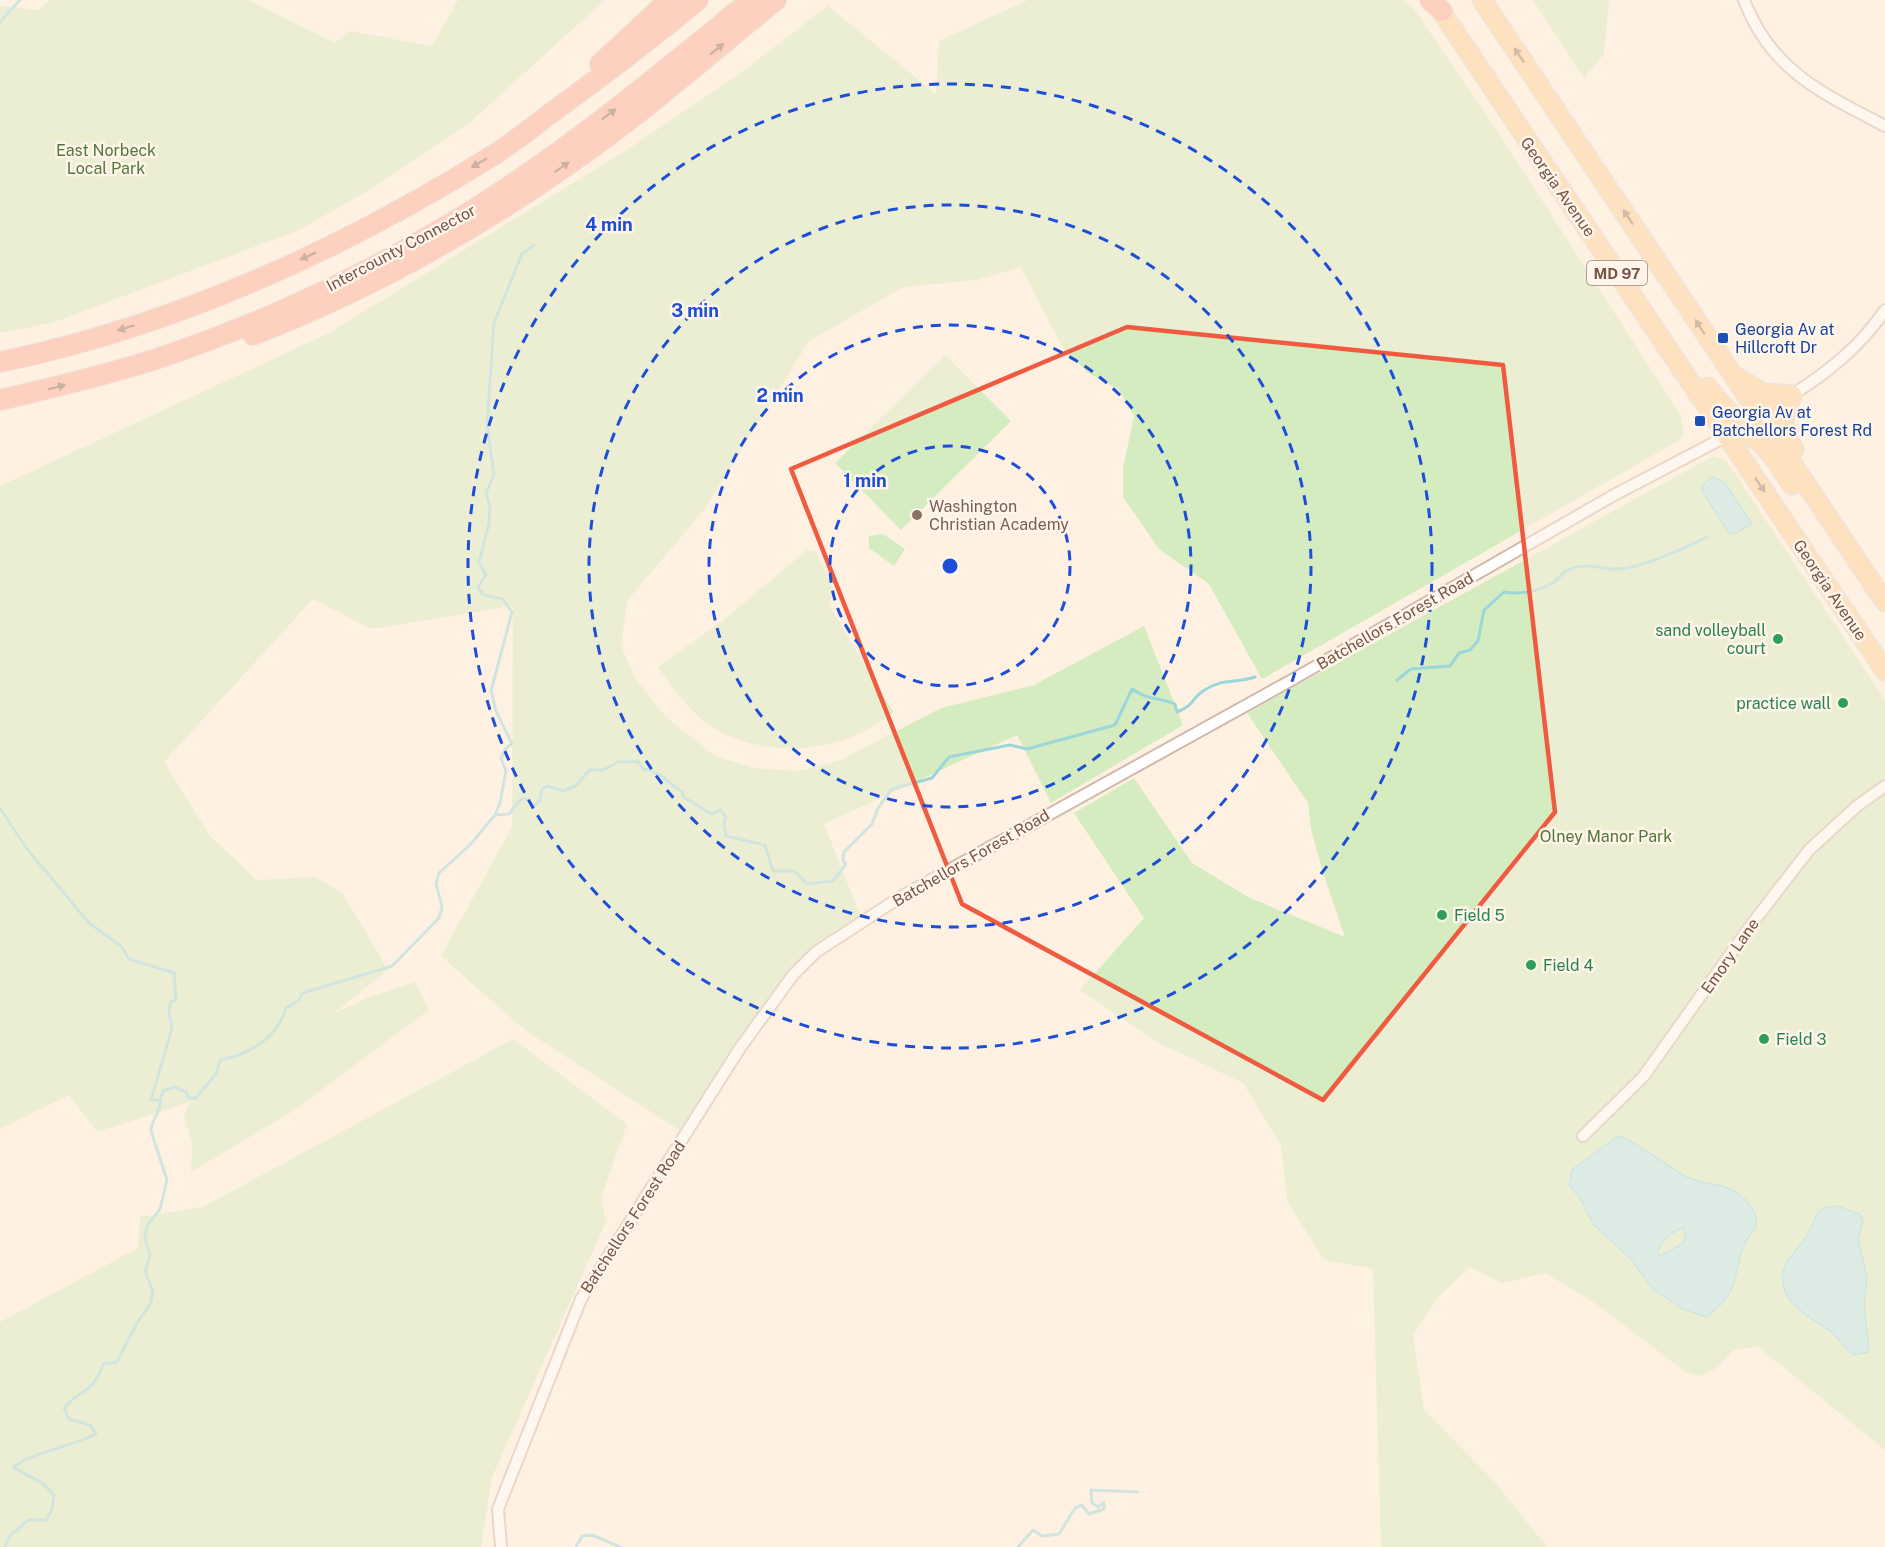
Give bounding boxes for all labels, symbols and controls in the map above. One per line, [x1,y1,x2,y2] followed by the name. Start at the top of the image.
[709,42,725,55] one-way arrow
[1513,47,1525,63] one-way arrow
[601,108,617,120] one-way arrow
[1517,133,1599,241] street label: Georgia Avenue
[56,141,156,178] park label: East Norbeck Local Park
[471,158,487,169] one-way arrow
[554,161,570,173] one-way arrow
[323,201,479,295] street label: Intercounty Connector
[1622,209,1634,225] one-way arrow
[585,214,633,235] text: 4 min
[298,251,316,261] one-way arrow
[1587,261,1647,285] road number: MD 97
[671,300,719,321] text: 3 min
[1695,318,1706,335] one-way arrow
[1735,320,1835,357] place label: Georgia Av at Hillcroft Dr
[117,323,135,333] one-way arrow
[1716,331,1730,345] marker: Georgia Av at Hillcroft Dr
[48,381,66,391] one-way arrow
[756,385,804,406] text: 2 min
[1712,403,1872,440] place label: Georgia Av at Batchellors Forest Rd
[1693,414,1707,428] marker: Georgia Av at Batchellors Forest Rd
[843,470,887,491] text: 1 min
[1754,476,1766,492] one-way arrow
[929,497,1069,534] place label: Washington Christian Academy
[910,508,924,522] marker: Washington Christian Academy
[1789,536,1871,644] street label: Georgia Avenue
[940,556,960,576] centre of rings
[1313,568,1477,674] street label: Batchellors Forest Road
[1655,621,1766,658] place label: sand volleyball court
[1771,632,1785,646] marker: sand volleyball court
[1736,694,1831,713] place label: practice wall
[1836,696,1850,710] marker: practice wall
[889,805,1053,911] street label: Batchellors Forest Road
[1540,827,1672,846] park label: Olney Manor Park
[1454,906,1505,925] place label: Field 5
[1435,908,1449,922] marker: Field 5
[1697,915,1763,997] street label: Emory Lane
[1543,956,1593,975] place label: Field 4
[1524,958,1538,972] marker: Field 4
[1776,1030,1827,1049] place label: Field 3
[1757,1032,1771,1046] marker: Field 3
[577,1137,689,1297] street label: Batchellors Forest Road

